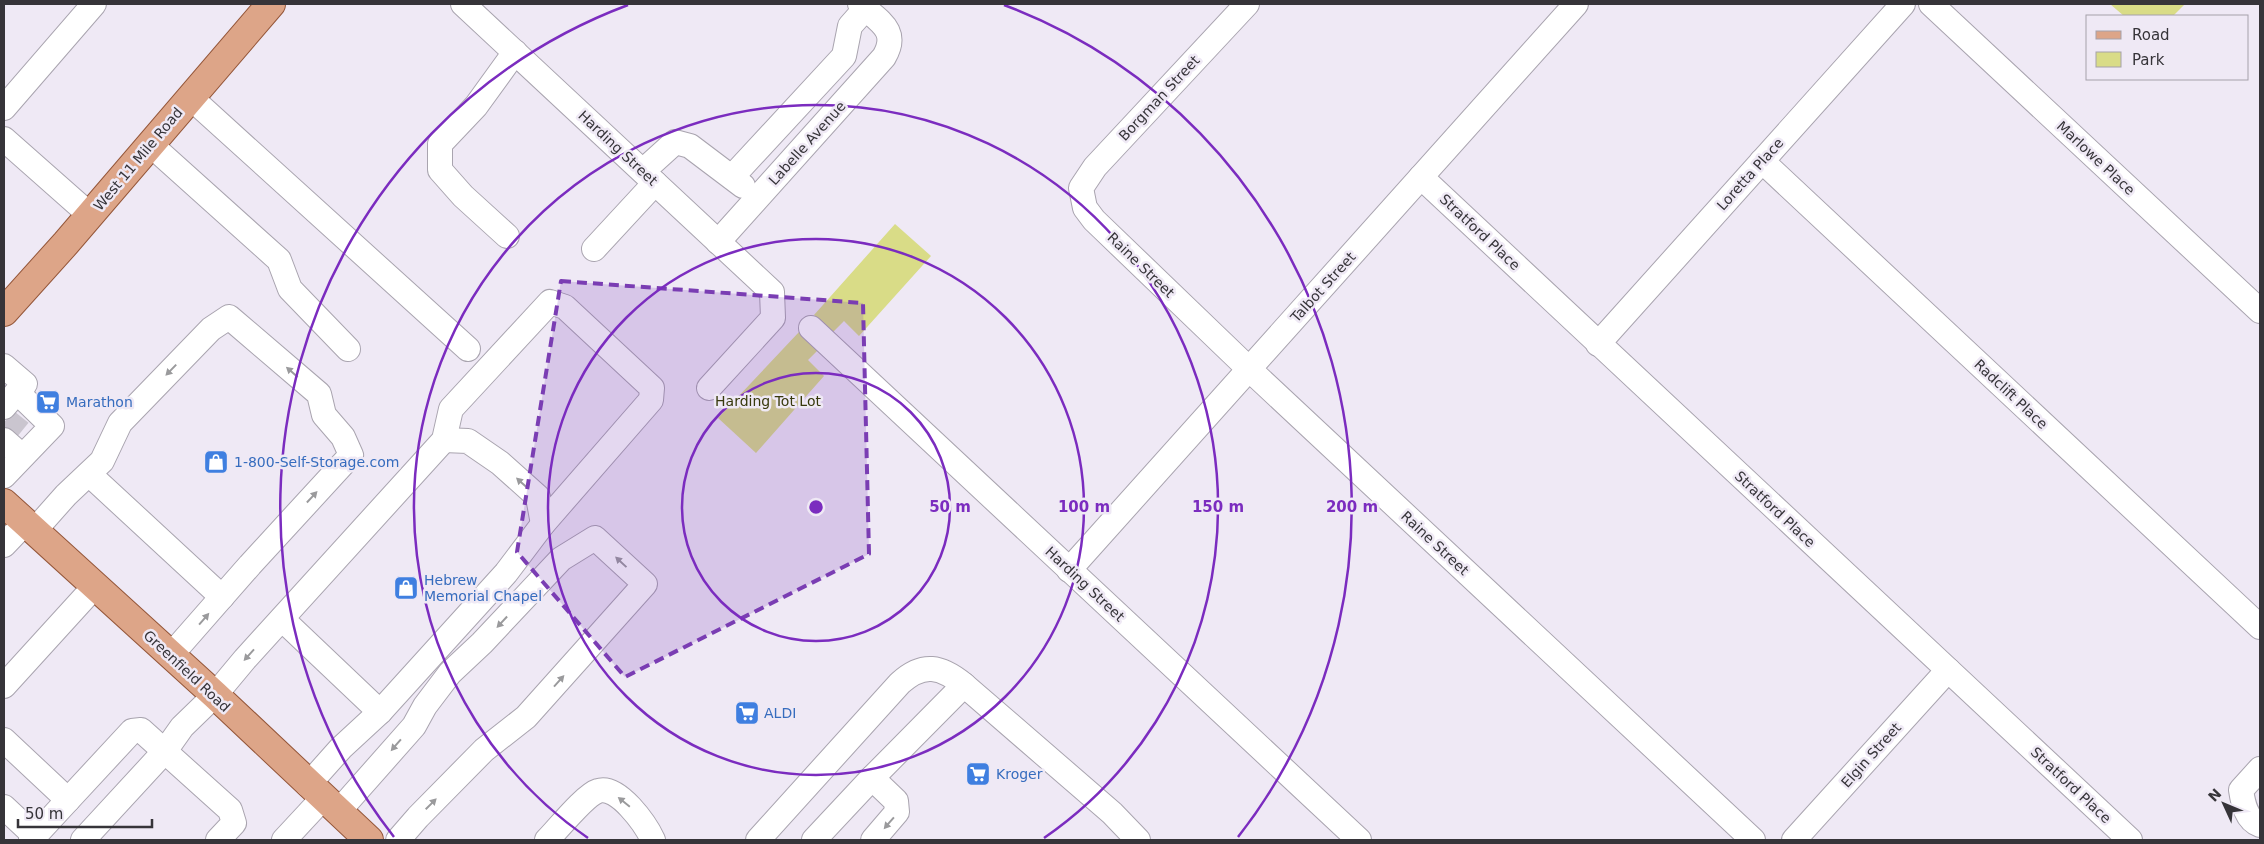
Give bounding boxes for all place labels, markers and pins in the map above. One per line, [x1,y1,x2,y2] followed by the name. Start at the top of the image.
[35,389,61,415] supermarket icon: Marathon
[66,394,133,410] place label: Marathon
[203,449,229,475] shop icon: 1-800-Self-Storage.com
[234,454,399,470] place label: 1-800-Self-Storage.com
[807,498,825,516] centre of rings
[424,572,542,604] place label: Hebrew Memorial Chapel
[393,575,419,601] shop icon: Hebrew Memorial Chapel
[734,700,760,726] supermarket icon: ALDI
[764,705,796,721] place label: ALDI
[965,761,991,787] supermarket icon: Kroger
[996,766,1043,782] place label: Kroger

